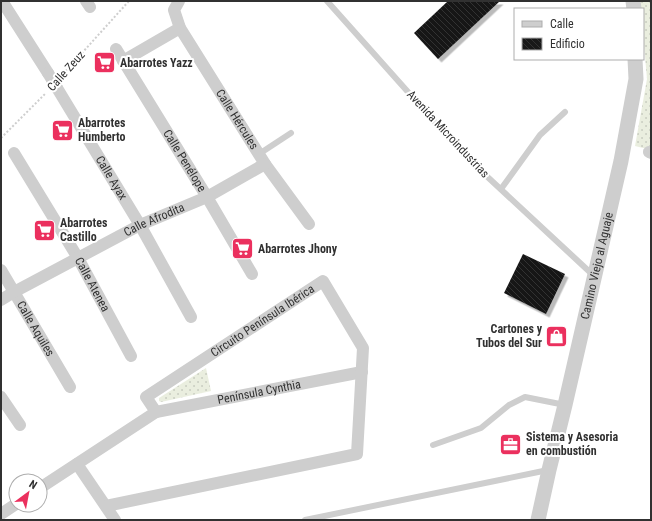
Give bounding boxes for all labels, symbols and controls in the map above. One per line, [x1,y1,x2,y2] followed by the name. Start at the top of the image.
[514,8,644,60] legend
[550,17,574,31] text: Calle
[550,37,585,51] text: Edificio
[44,48,88,94] street label: Calle Zeuz
[92,50,118,76] supermarket icon: Abarrotes Yazz
[120,56,193,70] place label: Abarrotes Yazz
[213,87,261,152] street label: Calle Hércules
[404,87,492,181] street label: Avenida Microindustrias
[78,116,126,144] place label: Abarrotes Humberto
[50,117,76,143] supermarket icon: Abarrotes Humberto
[160,127,209,195] street label: Calle Penélope
[93,153,130,202] street label: Calle Ayax
[121,200,187,239] street label: Calle Afrodita
[578,210,616,321] street label: Camino Viejo al Aguaje
[60,216,108,244] place label: Abarrotes Castillo
[31,217,57,243] supermarket icon: Abarrotes Castillo
[230,236,256,262] supermarket icon: Abarrotes Jhony
[258,242,338,256] place label: Abarrotes Jhony
[72,255,113,314] street label: Calle Atenea
[208,281,317,360] street label: Circuito Península Ibérica
[14,298,57,359] street label: Calle Aquiles
[476,322,543,350] place label: Cartones y Tubos del Sur
[544,323,570,349] shop icon: Cartones y Tubos del Sur
[216,377,302,407] street label: Península Cynthia
[526,430,619,458] place label: Sistema y Asesoria en combustión
[497,431,523,457] office icon: Sistema y Asesoria en combustión
[8,473,48,513] north arrow
[27,478,40,492] text: N

